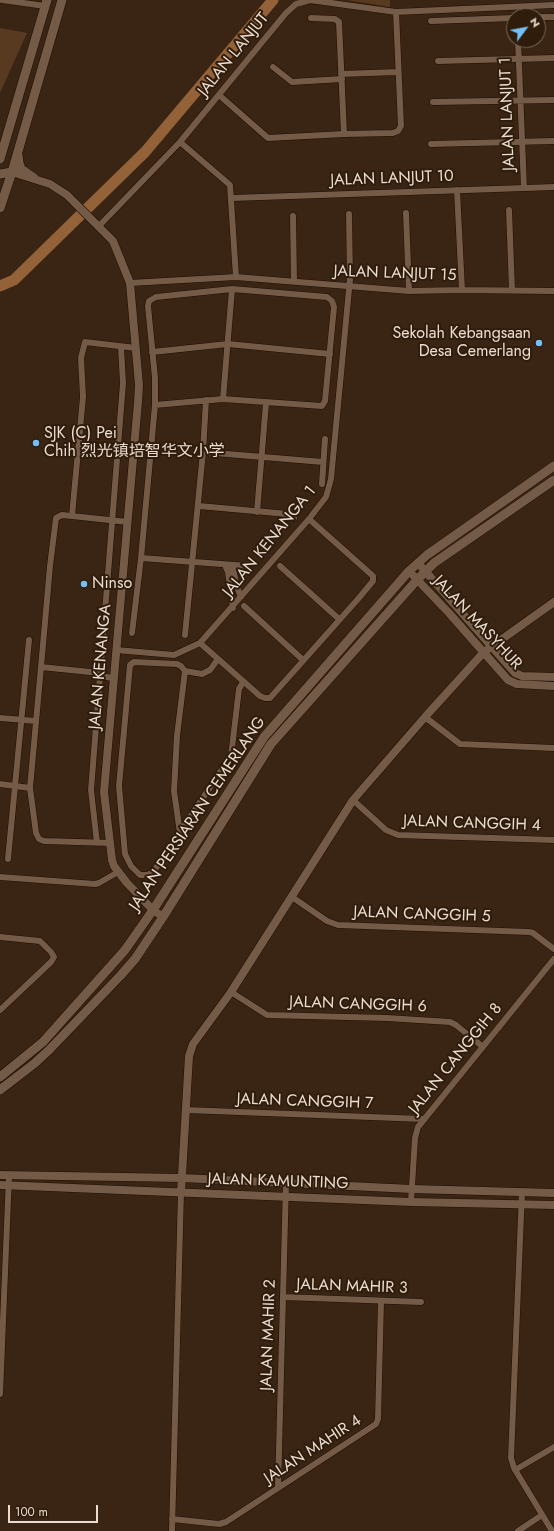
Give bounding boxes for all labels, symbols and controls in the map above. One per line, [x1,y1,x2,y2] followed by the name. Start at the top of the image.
[506,8,546,48] north arrow
[195,9,273,101] street label: JALAN LANJUT
[526,14,544,30] text: N
[496,57,520,171] street label: JALAN LANJUT 1
[330,167,454,191] street label: JALAN LANJUT 10
[333,262,457,286] street label: JALAN LANJUT 15
[393,324,531,362] place label: Sekolah Kebangsaan Desa Cemerlang
[534,338,544,348] marker: Sekolah Kebangsaan Desa Cemerlang
[44,424,225,462] place label: SJK (C) Pei Chih 烈光镇培智华文小学
[31,438,41,448] marker: SJK (C) Pei Chih 烈光镇培智华文小学
[219,483,321,601] street label: JALAN KENANGA 1
[429,572,525,674] street label: JALAN MASYHUR
[92,574,132,594] place label: Ninso
[79,579,89,589] marker: Ninso
[86,604,116,730] street label: JALAN KENANGA
[126,713,270,915] street label: JALAN PERSIARAN CEMERLANG
[403,812,541,836] street label: JALAN CANGGIH 4
[353,903,491,927] street label: JALAN CANGGIH 5
[289,993,427,1017] street label: JALAN CANGGIH 6
[405,1000,507,1118] street label: JALAN CANGGIH 8
[236,1090,374,1114] street label: JALAN CANGGIH 7
[207,1170,349,1194] street label: JALAN KAMUNTING
[296,1275,408,1299] street label: JALAN MAHIR 3
[257,1279,281,1391] street label: JALAN MAHIR 2
[261,1412,365,1488] street label: JALAN MAHIR 4
[10,1497,100,1523] scale bar
[15,1503,48,1521] text: 100 m

